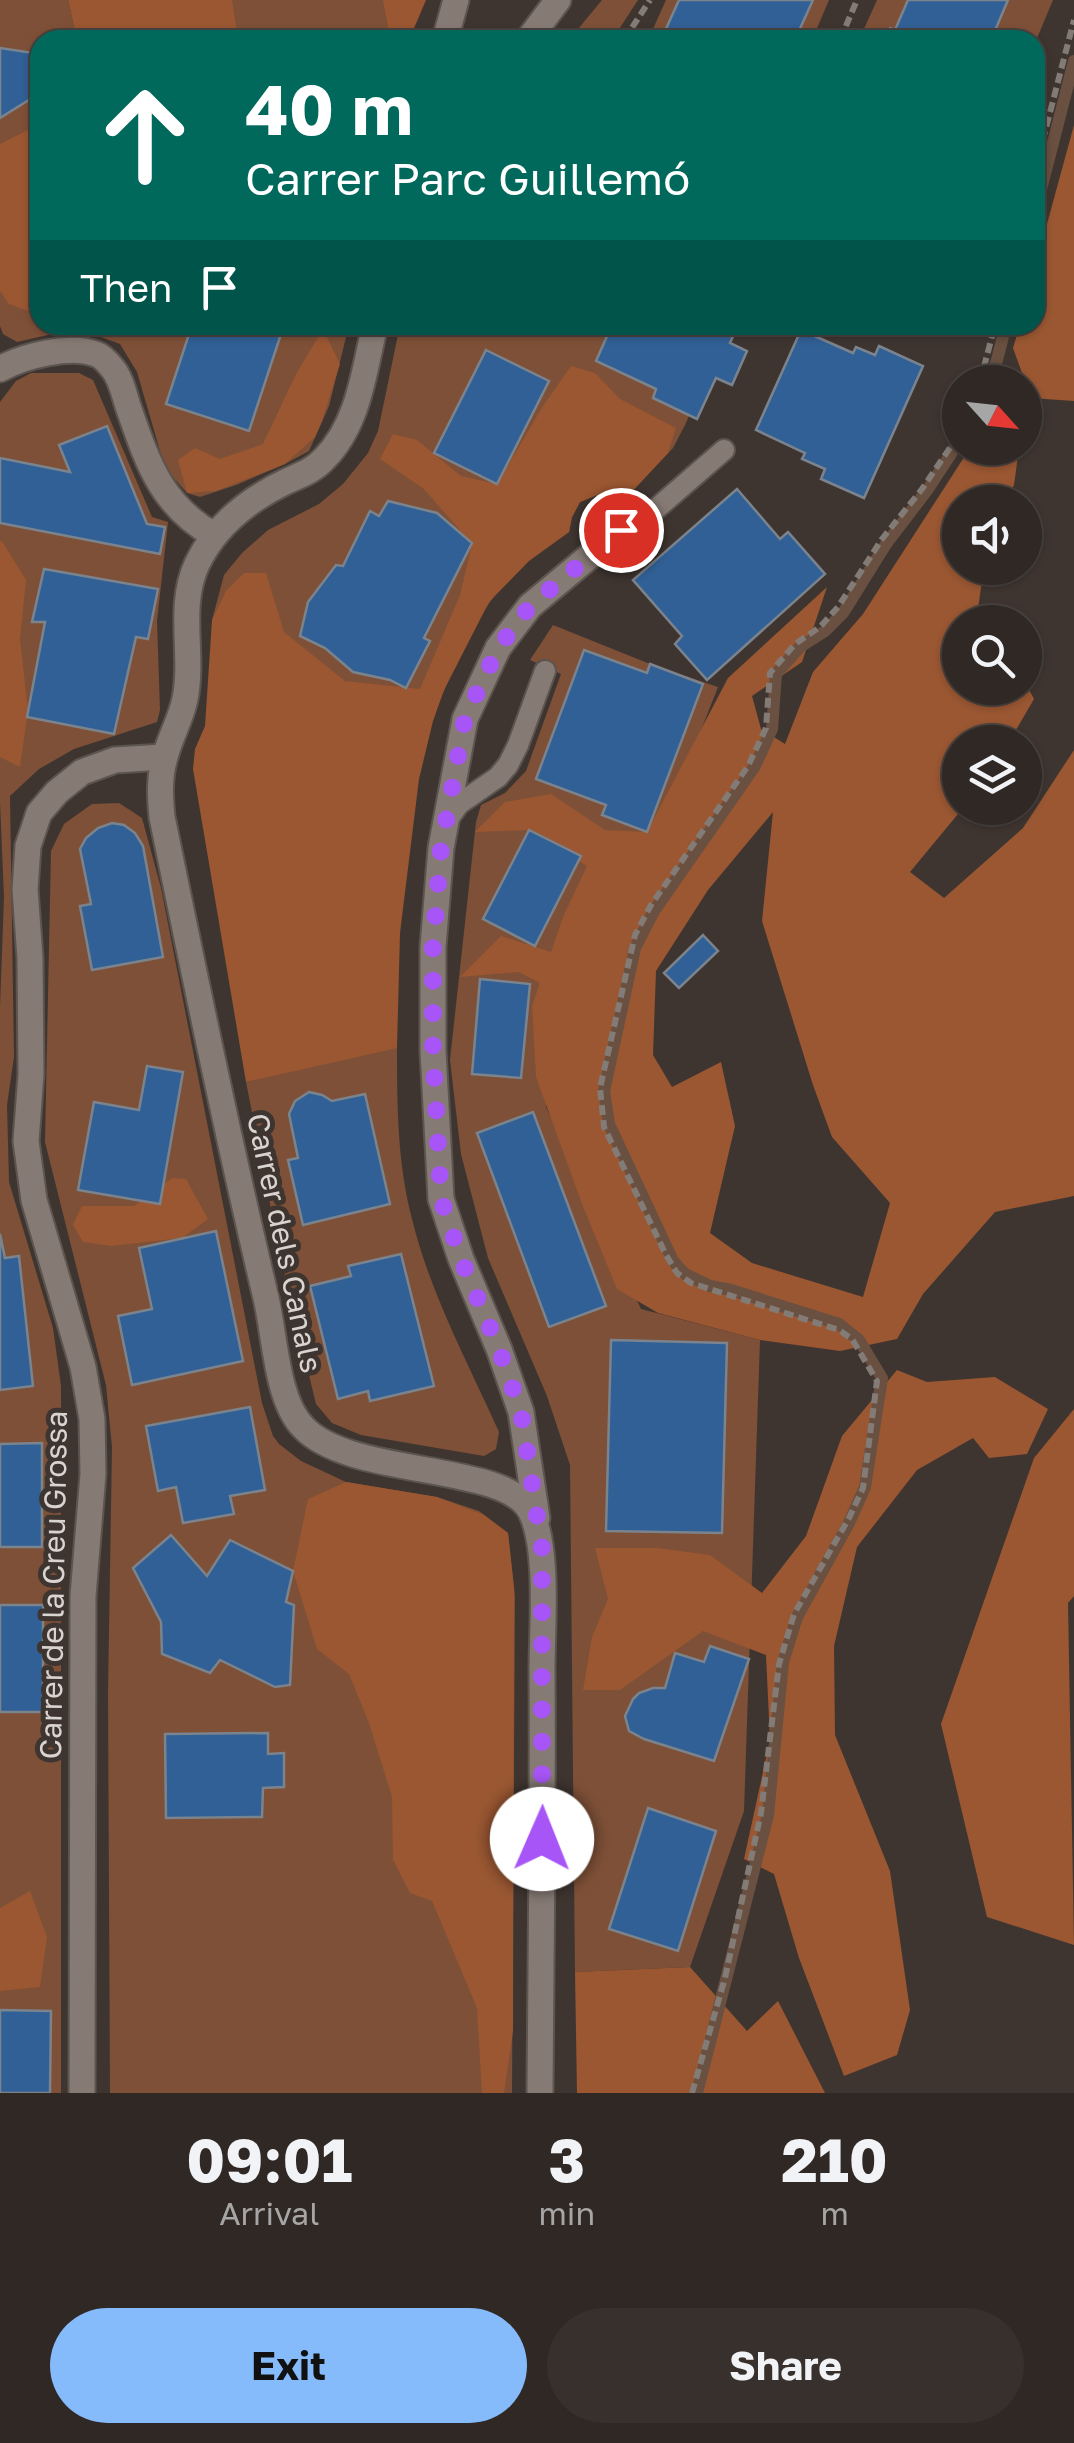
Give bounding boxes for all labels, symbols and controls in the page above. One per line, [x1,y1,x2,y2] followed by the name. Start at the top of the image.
[245,66,413,150] text: 40 m
[80,70,210,200] icon: ahead
[245,151,690,205] text: Carrer Parc Guillemó
[192,260,247,315] icon: arrive
[80,265,172,310] text: Then
[942,365,1042,465] north arrow
[942,365,1042,825] map controls
[942,485,1042,585] button: sound
[579,488,664,573] pin
[594,503,649,558] icon: arrive
[942,605,1042,705] button: search
[942,725,1042,825] button: layers
[240,1110,330,1376] street label: Carrer dels Canals
[32,1410,74,1760] street label: Carrer de la Creu Grossa
[490,1787,594,1891] position arrow
[186,2123,352,2195] text: 09:01
[549,2123,585,2195] text: 3
[781,2123,888,2195] text: 210
[219,2194,319,2232] text: Arrival
[539,2194,595,2232] text: min
[820,2194,849,2232] text: m
[50,2308,527,2423] button: Exit
[547,2308,1024,2423] button: Share

